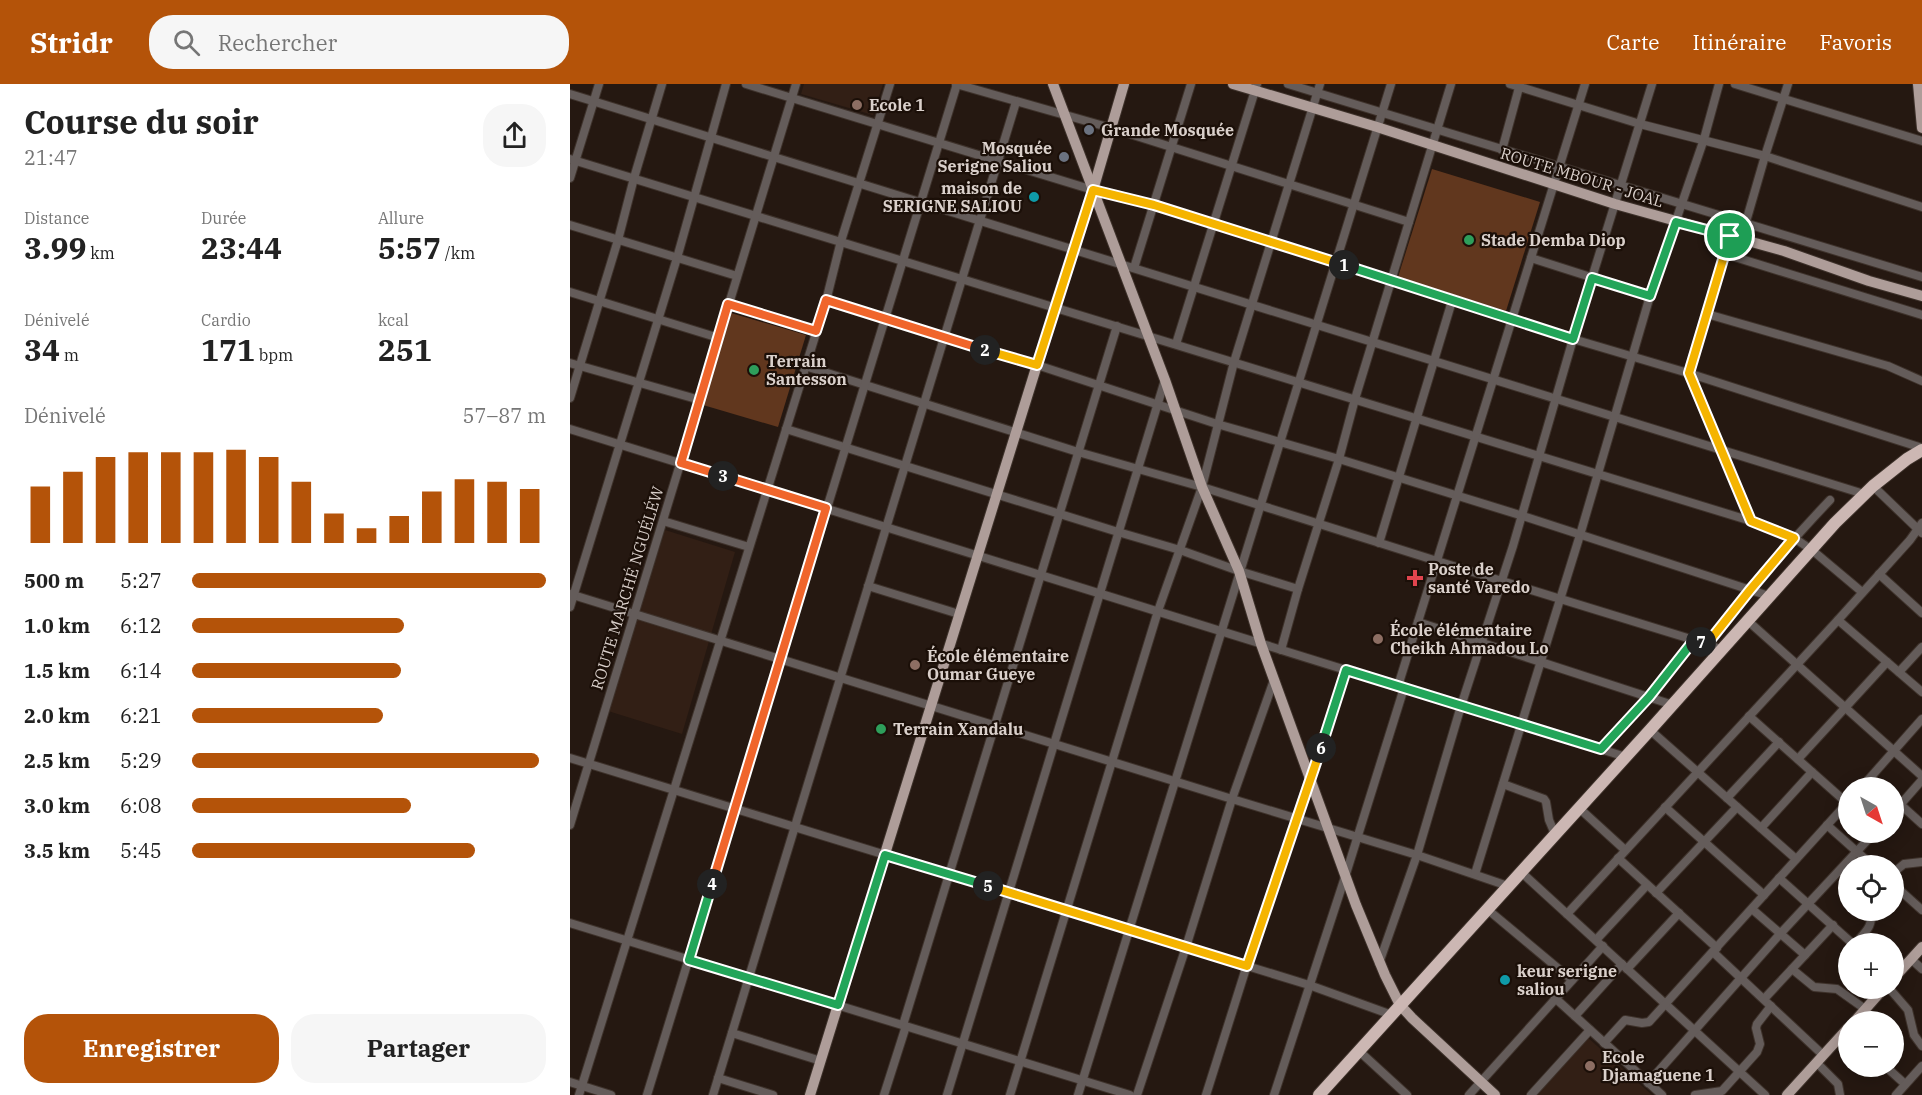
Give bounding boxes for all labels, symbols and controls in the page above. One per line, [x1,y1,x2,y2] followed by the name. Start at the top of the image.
[149,15,569,69] search box
[30,24,113,61] text: Stridr
[170,26,203,59] icon: search
[218,28,337,57] text: Rechercher
[1606,28,1660,56] text: Carte
[1693,28,1786,56] text: Itinéraire
[1819,28,1892,56] text: Favoris
[869,95,925,115] place label: Ecole 1
[850,98,864,112] marker: Ecole 1
[24,100,259,143] text: Course du soir
[483,104,546,167] button: share
[1101,120,1234,140] place label: Grande Mosquée
[1082,123,1096,137] marker: Grande Mosquée
[938,138,1052,176] place label: Mosquée Serigne Saliou
[1498,143,1666,211] street label: ROUTE MBOUR - JOAL
[24,144,78,171] text: 21:47
[1057,150,1071,164] marker: Mosquée Serigne Saliou
[883,178,1022,216] place label: maison de SERIGNE SALIOU
[1027,190,1041,204] marker: maison de SERIGNE SALIOU
[24,208,89,228] text: Distance
[201,208,246,228] text: Durée
[378,208,424,228] text: Allure
[1704,210,1755,261] pin
[1713,219,1746,252] icon: arrive
[24,228,86,267] text: 3.99
[201,228,282,267] text: 23:44
[378,228,441,267] text: 5:57
[1481,230,1626,250] place label: Stade Demba Diop
[1462,233,1476,247] marker: Stade Demba Diop
[86,243,115,263] text: km
[441,243,475,263] text: /km
[1329,250,1359,280] pin: 1
[1339,255,1349,275] text: 1
[24,310,89,330] text: Dénivelé
[201,310,251,330] text: Cardio
[378,310,409,330] text: kcal
[24,330,60,369] text: 34
[201,330,255,369] text: 171
[378,330,432,369] text: 251
[970,335,1000,365] pin: 2
[980,340,990,360] text: 2
[60,345,79,365] text: m
[255,345,293,365] text: bpm
[766,351,847,389] place label: Terrain Santesson
[747,363,761,377] marker: Terrain Santesson
[24,402,106,429] text: Dénivelé
[463,402,546,429] text: 57–87 m
[708,461,738,491] pin: 3
[718,466,728,486] text: 3
[586,483,668,692] street label: ROUTE MARCHÉ NGUÉLÉW
[1428,559,1530,597] place label: Poste de santé Varedo
[24,567,84,594] text: 500 m
[120,567,162,594] text: 5:27
[1406,569,1424,587] marker: Poste de santé Varedo
[24,612,90,639] text: 1.0 km
[120,612,162,639] text: 6:12
[1390,619,1549,658] place label: École élémentaire Cheikh Ahmadou Lo
[1686,627,1716,657] pin: 7
[1371,632,1385,646] marker: École élémentaire Cheikh Ahmadou Lo
[1696,632,1706,652] text: 7
[927,645,1069,684] place label: École élémentaire Oumar Gueye
[24,657,90,684] text: 1.5 km
[120,657,162,684] text: 6:14
[908,658,922,672] marker: École élémentaire Oumar Gueye
[24,702,90,729] text: 2.0 km
[120,702,162,729] text: 6:21
[893,719,1023,739] place label: Terrain Xandalu
[874,722,888,736] marker: Terrain Xandalu
[1306,733,1336,763] pin: 6
[1316,738,1326,758] text: 6
[24,747,90,774] text: 2.5 km
[120,747,162,774] text: 5:29
[1838,777,1904,843] north arrow
[1838,777,1904,1077] map controls
[24,792,90,819] text: 3.0 km
[120,792,162,819] text: 6:08
[24,837,90,864] text: 3.5 km
[120,837,162,864] text: 5:45
[1838,855,1904,921] button: locate
[697,869,727,899] pin: 4
[973,871,1003,901] pin: 5
[707,874,717,894] text: 4
[983,876,993,896] text: 5
[1838,933,1904,999] button: +
[1517,961,1617,999] place label: keur serigne saliou
[1498,973,1512,987] marker: keur serigne saliou
[1838,1011,1904,1077] button: −
[24,1014,279,1083] button: Enregistrer
[291,1014,546,1083] button: Partager
[1602,1047,1715,1085] place label: Ecole Djamaguene 1
[1583,1059,1597,1073] marker: Ecole Djamaguene 1

